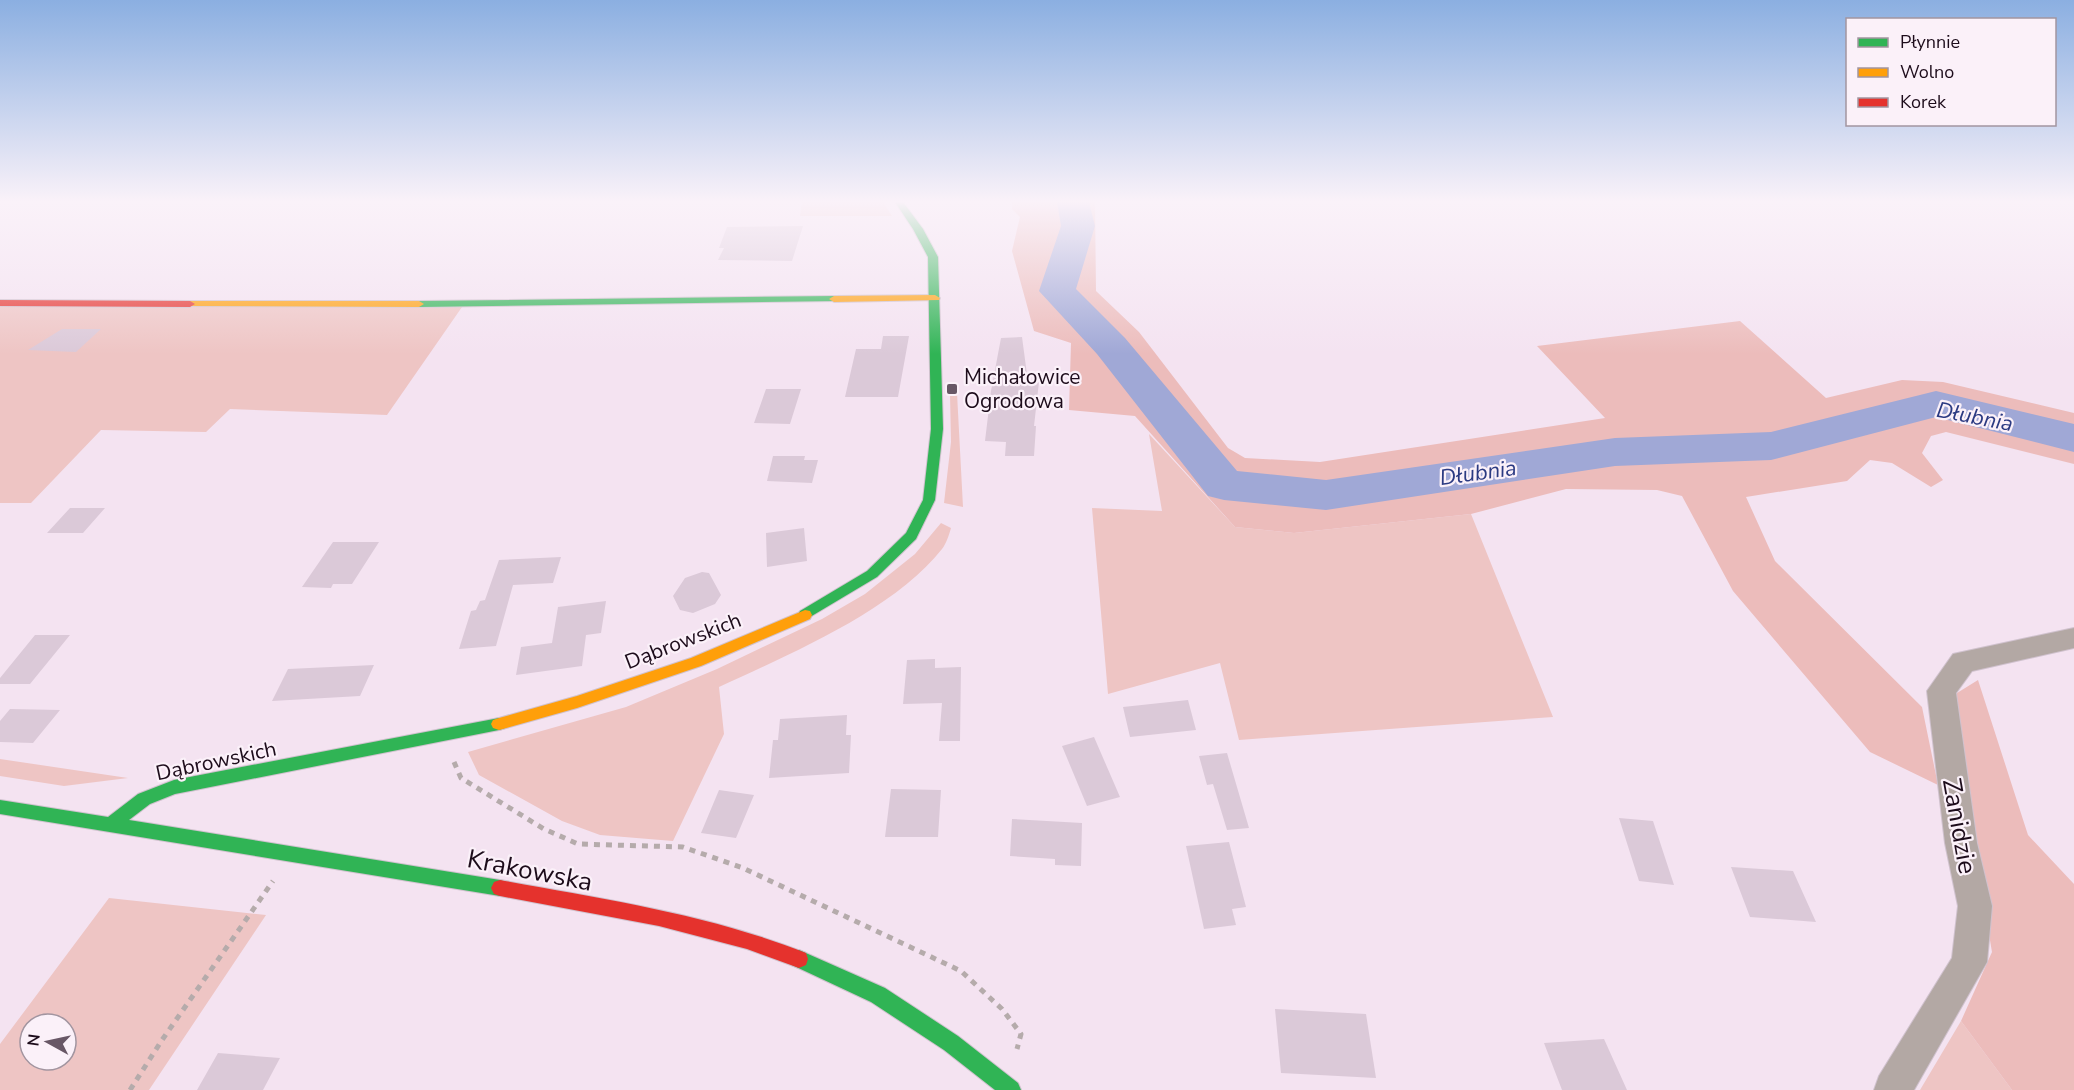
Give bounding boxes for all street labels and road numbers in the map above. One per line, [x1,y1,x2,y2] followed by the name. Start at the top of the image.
[621,606,745,676] street label: Dąbrowskich
[153,735,279,787] street label: Dąbrowskich
[1934,775,1985,877] street label: Zanidzie
[464,841,596,900] street label: Krakowska

